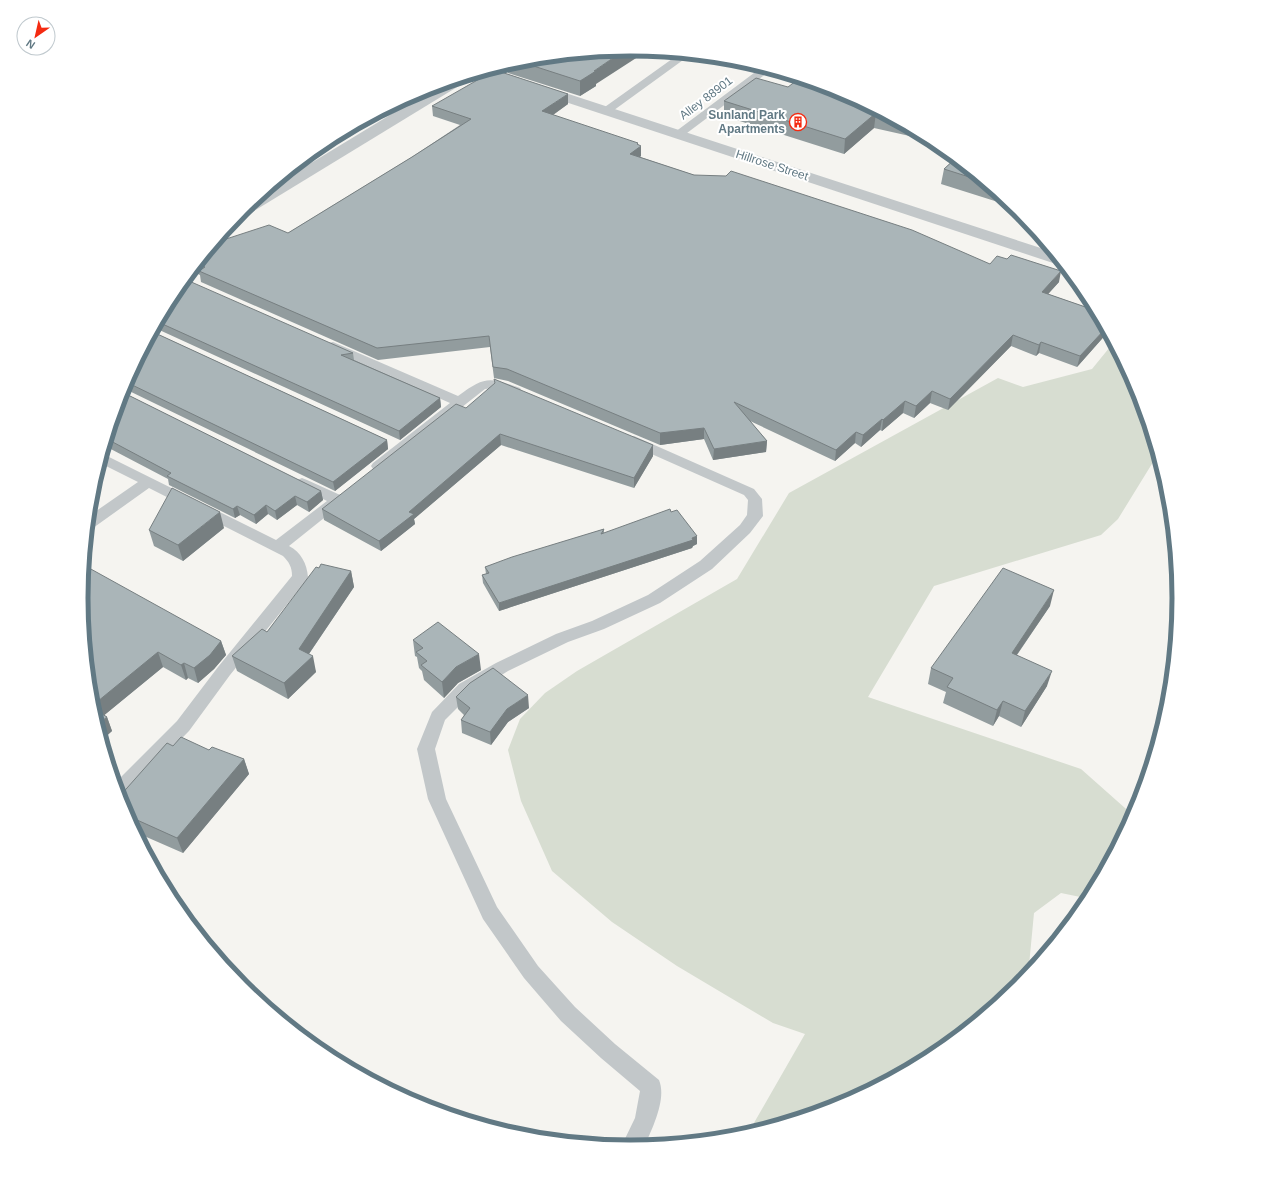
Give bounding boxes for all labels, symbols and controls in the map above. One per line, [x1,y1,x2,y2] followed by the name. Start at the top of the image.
[16,16,56,56] north arrow
[24,37,37,51] text: N
[677,73,736,122] street label: Alley 88901
[708,108,785,136] place label: Sunland Park Apartments
[788,112,808,132] building icon: Sunland Park Apartments
[734,147,811,184] street label: Hillrose Street

